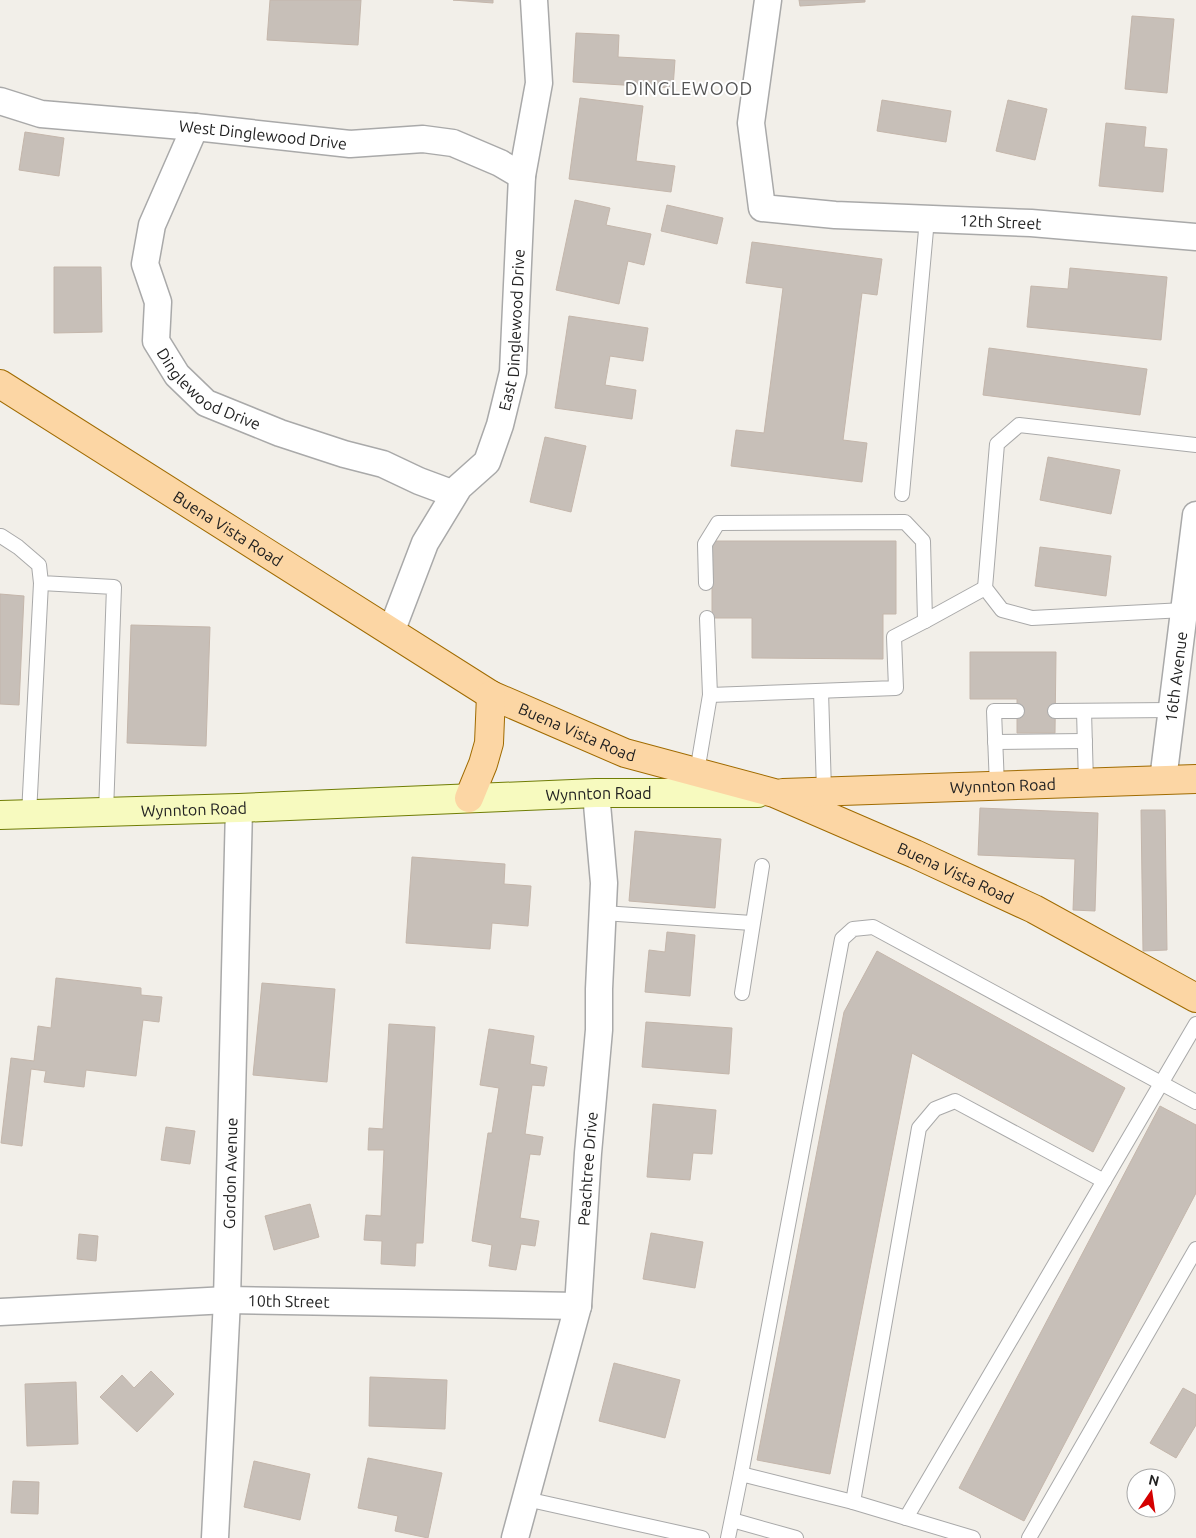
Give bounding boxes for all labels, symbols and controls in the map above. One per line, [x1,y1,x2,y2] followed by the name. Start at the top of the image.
[625,78,753,98] district label: DINGLEWOOD
[178,117,348,153] street label: West Dinglewood Drive
[959,211,1043,233] street label: 12th Street
[495,248,528,413] street label: East Dinglewood Drive
[154,345,263,433] street label: Dinglewood Drive
[170,487,286,570] street label: Buena Vista Road
[1161,630,1190,723] street label: 16th Avenue
[516,699,638,764] street label: Buena Vista Road
[950,775,1056,796] street label: Wynnton Road
[545,784,652,804] street label: Wynnton Road
[141,799,247,820] street label: Wynnton Road
[895,839,1017,907] street label: Buena Vista Road
[574,1111,601,1226] street label: Peachtree Drive
[220,1117,240,1229] street label: Gordon Avenue
[248,1291,330,1311] street label: 10th Street
[1126,1468,1176,1518] north arrow
[1147,1471,1161,1489] text: N

